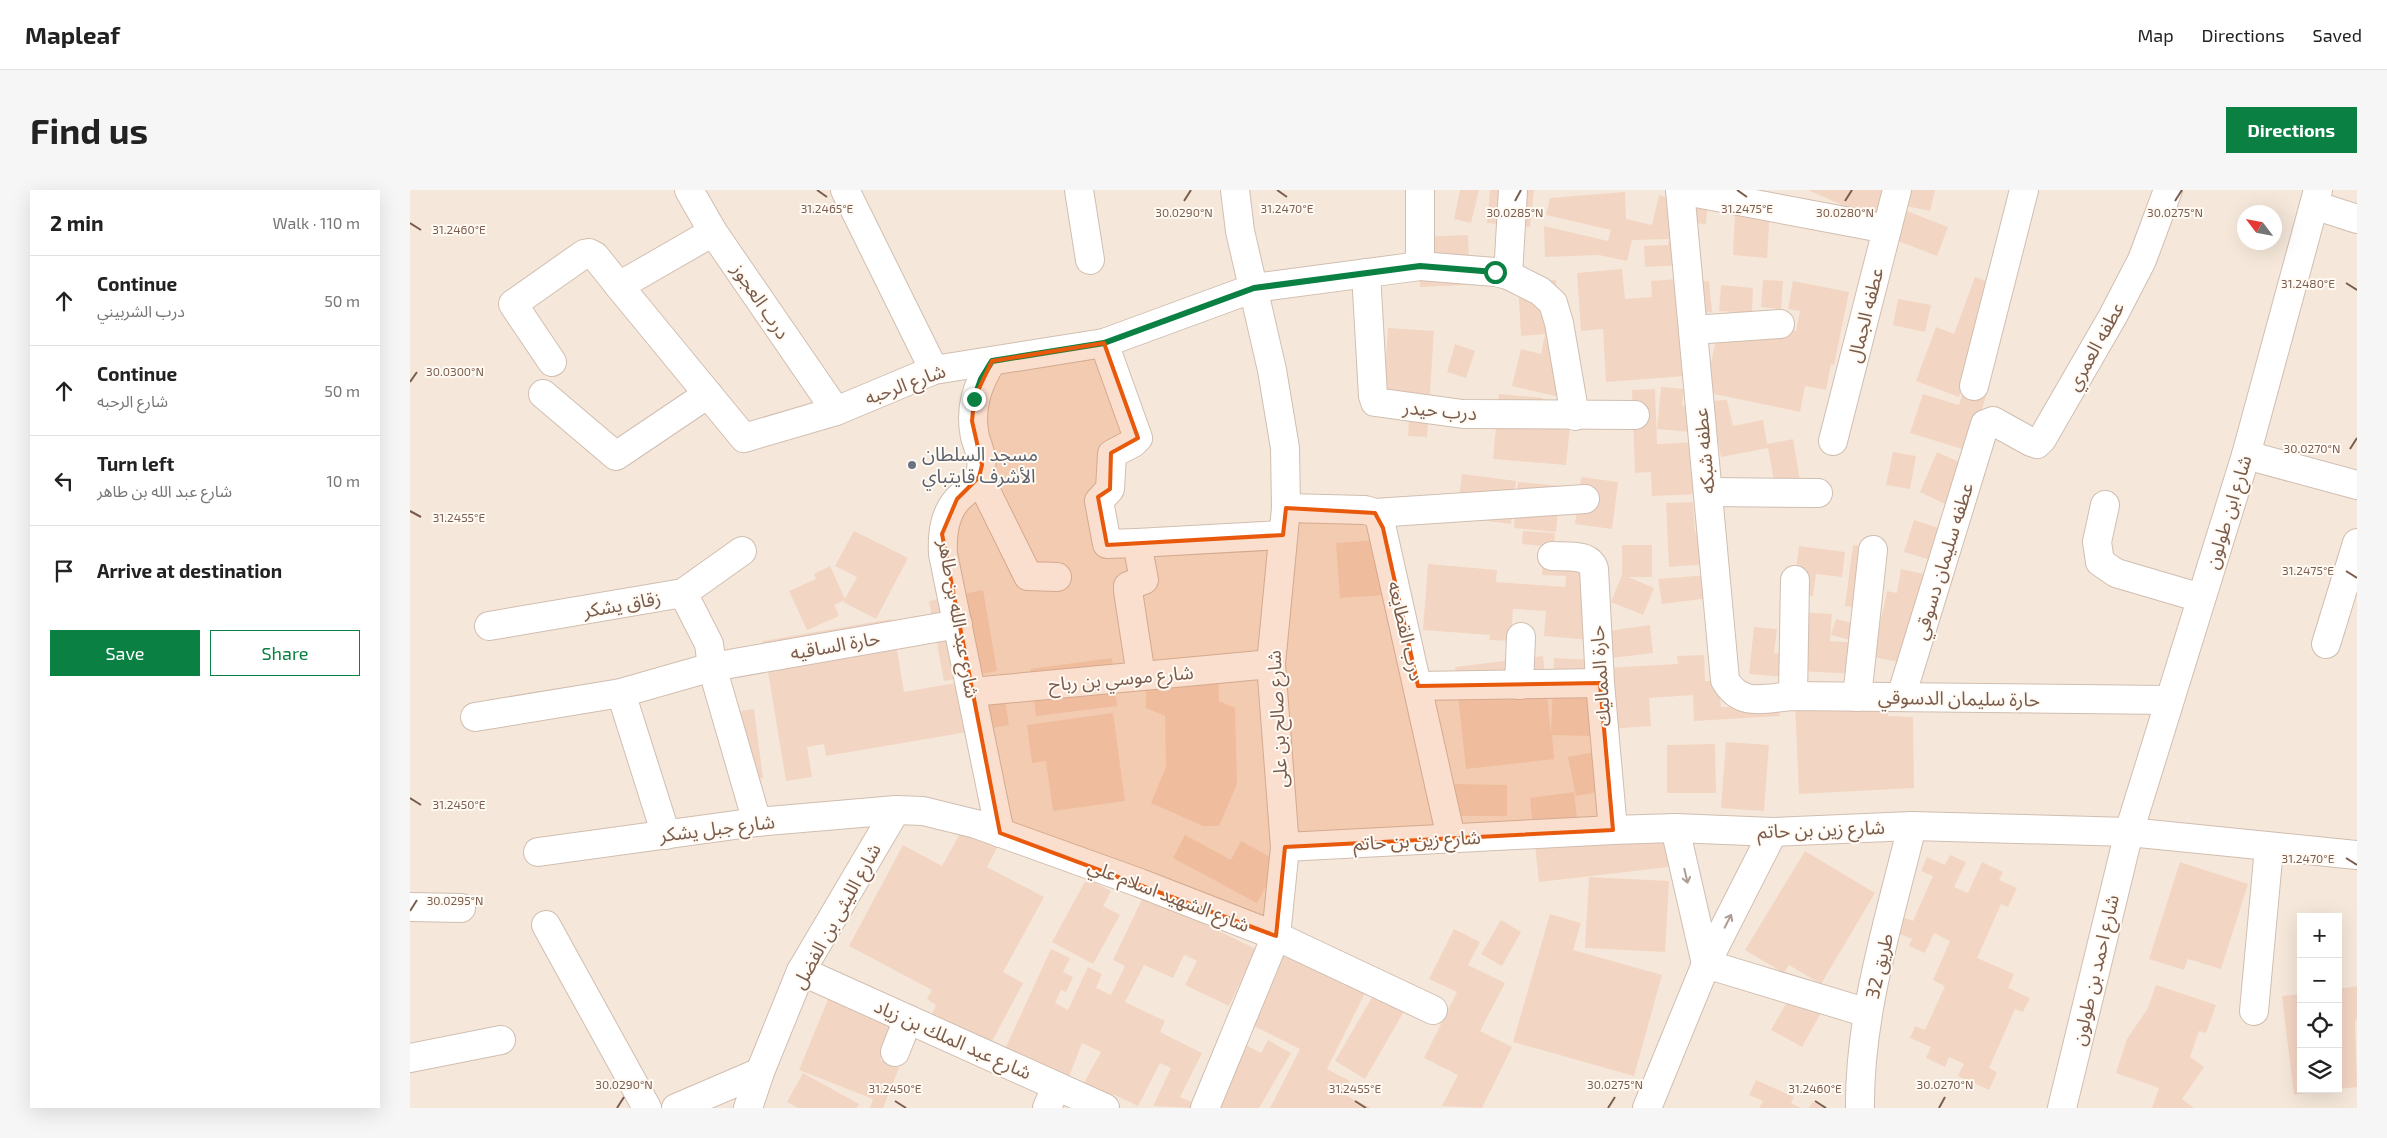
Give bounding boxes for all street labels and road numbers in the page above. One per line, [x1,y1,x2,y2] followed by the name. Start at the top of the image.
[726,258,795,344] street label: درب العجوز
[1842,265,1887,365] street label: عطفه الجمال
[2061,297,2132,396] street label: عطفه العمري
[861,358,949,412] street label: شارع الرحبه
[1401,395,1478,425] street label: درب حيدر
[1688,407,1719,495] street label: عطفه شبكه
[2199,452,2259,572] street label: شارع ابن طولون
[1908,480,1982,643] street label: عطفه سليمان دسوقي
[931,537,985,700] street label: شارع عبد الله بن طاهر
[1383,579,1429,683] street label: درب القطايعه
[580,585,663,623] street label: زقاق يشكر
[788,625,882,665] street label: حارة الساقيه
[1584,625,1616,727] street label: حارة المماليك
[1261,649,1296,788] street label: شارع صالح بن على
[1047,660,1195,700] street label: شارع موسي بن رباح
[1878,685,2040,715] street label: حارة سليمان الدسوقي
[657,809,776,849] street label: شارع جبل يشكر
[1757,815,1885,846] street label: شارع زين بن حاتم
[1353,825,1482,858] street label: شارع زين بن حاتم
[786,839,888,994] street label: شارع الليثى بن الفضل
[1083,853,1253,940] street label: شارع الشهيد اسلام علي
[2066,892,2126,1048] street label: شارع احمد بن طولون
[1860,931,1898,1001] street label: طريق 32
[870,994,1035,1086] street label: شارع عبد الملك بن زياد

